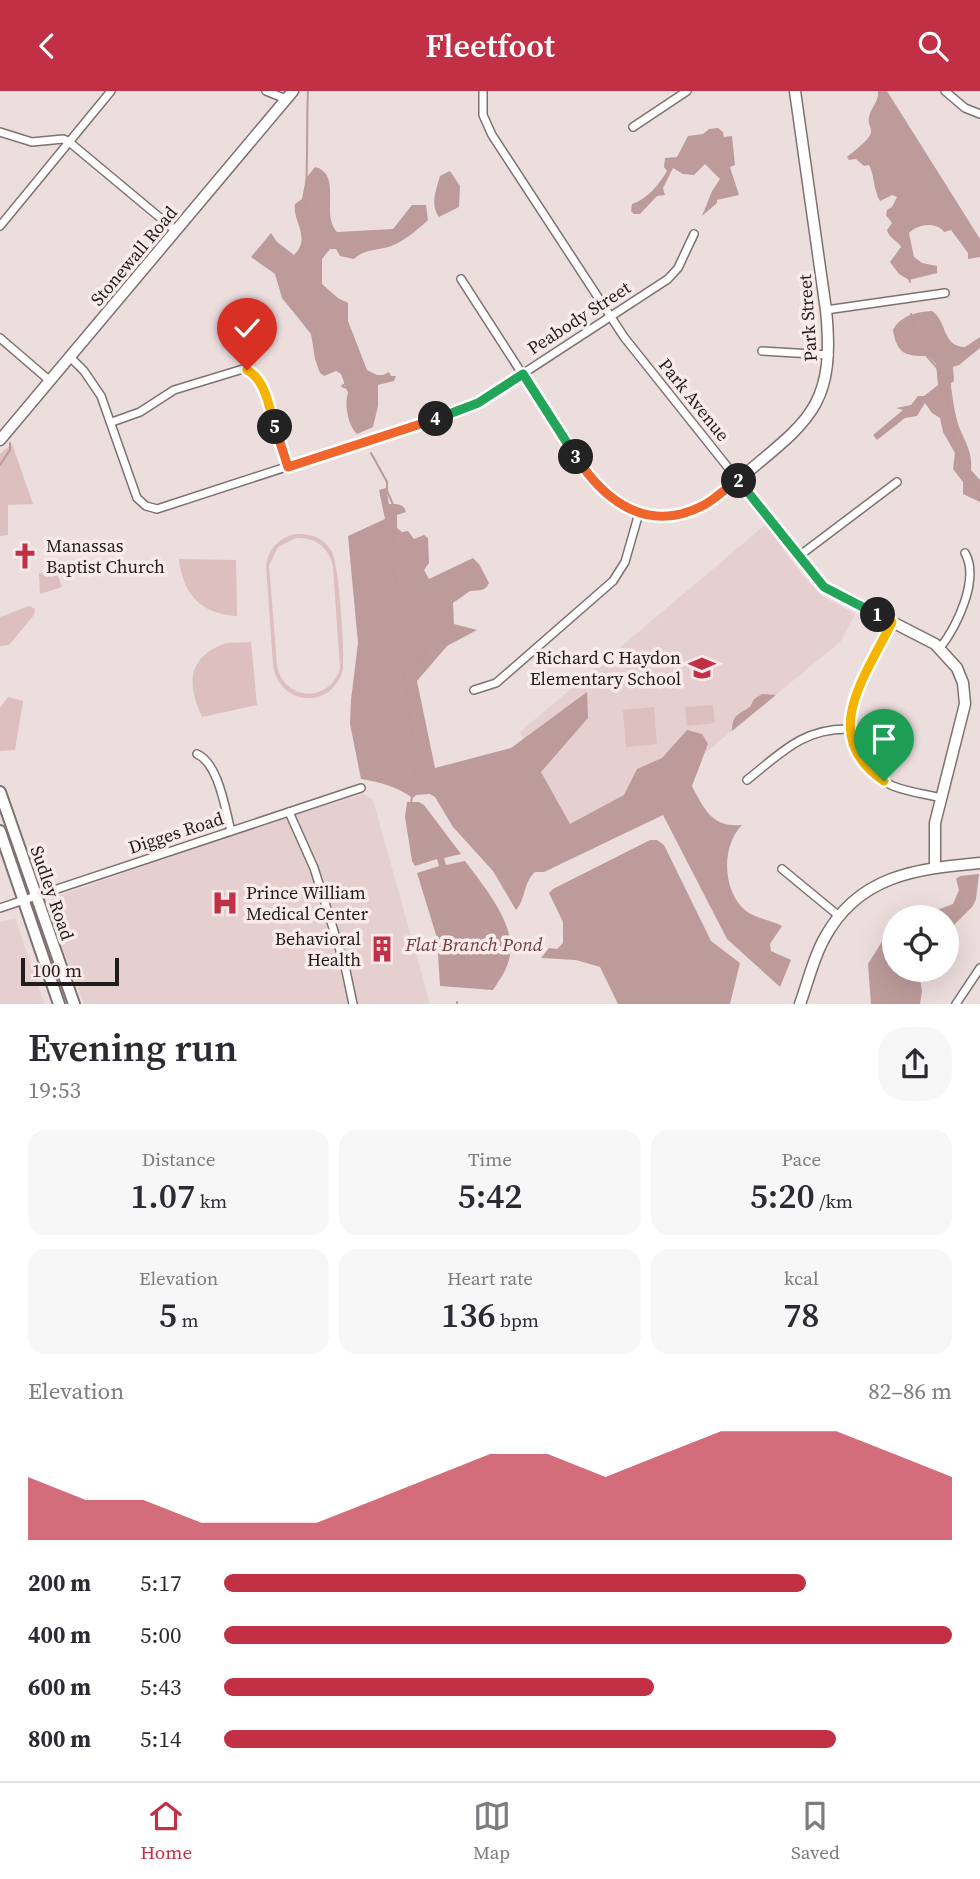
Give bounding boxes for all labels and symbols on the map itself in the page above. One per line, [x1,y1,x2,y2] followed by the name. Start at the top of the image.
[85,201,183,311] street label: Stonewall Road
[792,273,823,363] street label: Park Street
[522,275,635,360] street label: Peabody Street
[217,298,277,370] pin
[653,353,736,447] street label: Park Avenue
[418,401,453,437] pin: 4
[258,409,292,445] pin: 5
[558,439,594,475] pin: 3
[722,463,756,499] pin: 2
[46,533,165,579] place label: Manassas Baptist Church
[10,541,40,571] church icon: Manassas Baptist Church
[860,597,896,633] pin: 1
[530,645,681,691] place label: Richard C Haydon Elementary School
[687,653,717,683] school or university icon: Richard C Haydon Elementary School
[854,709,914,781] pin
[125,805,227,860] street label: Digges Road
[25,842,80,943] street label: Sudley Road
[246,880,369,926] place label: Prince William Medical Center
[210,888,240,918] hospital icon: Prince William Medical Center
[275,926,361,972] place label: Behavioral Health
[404,931,543,957] water label: Flat Branch Pond
[367,934,397,964] building icon: Behavioral Health
[21,955,119,987] scale bar

